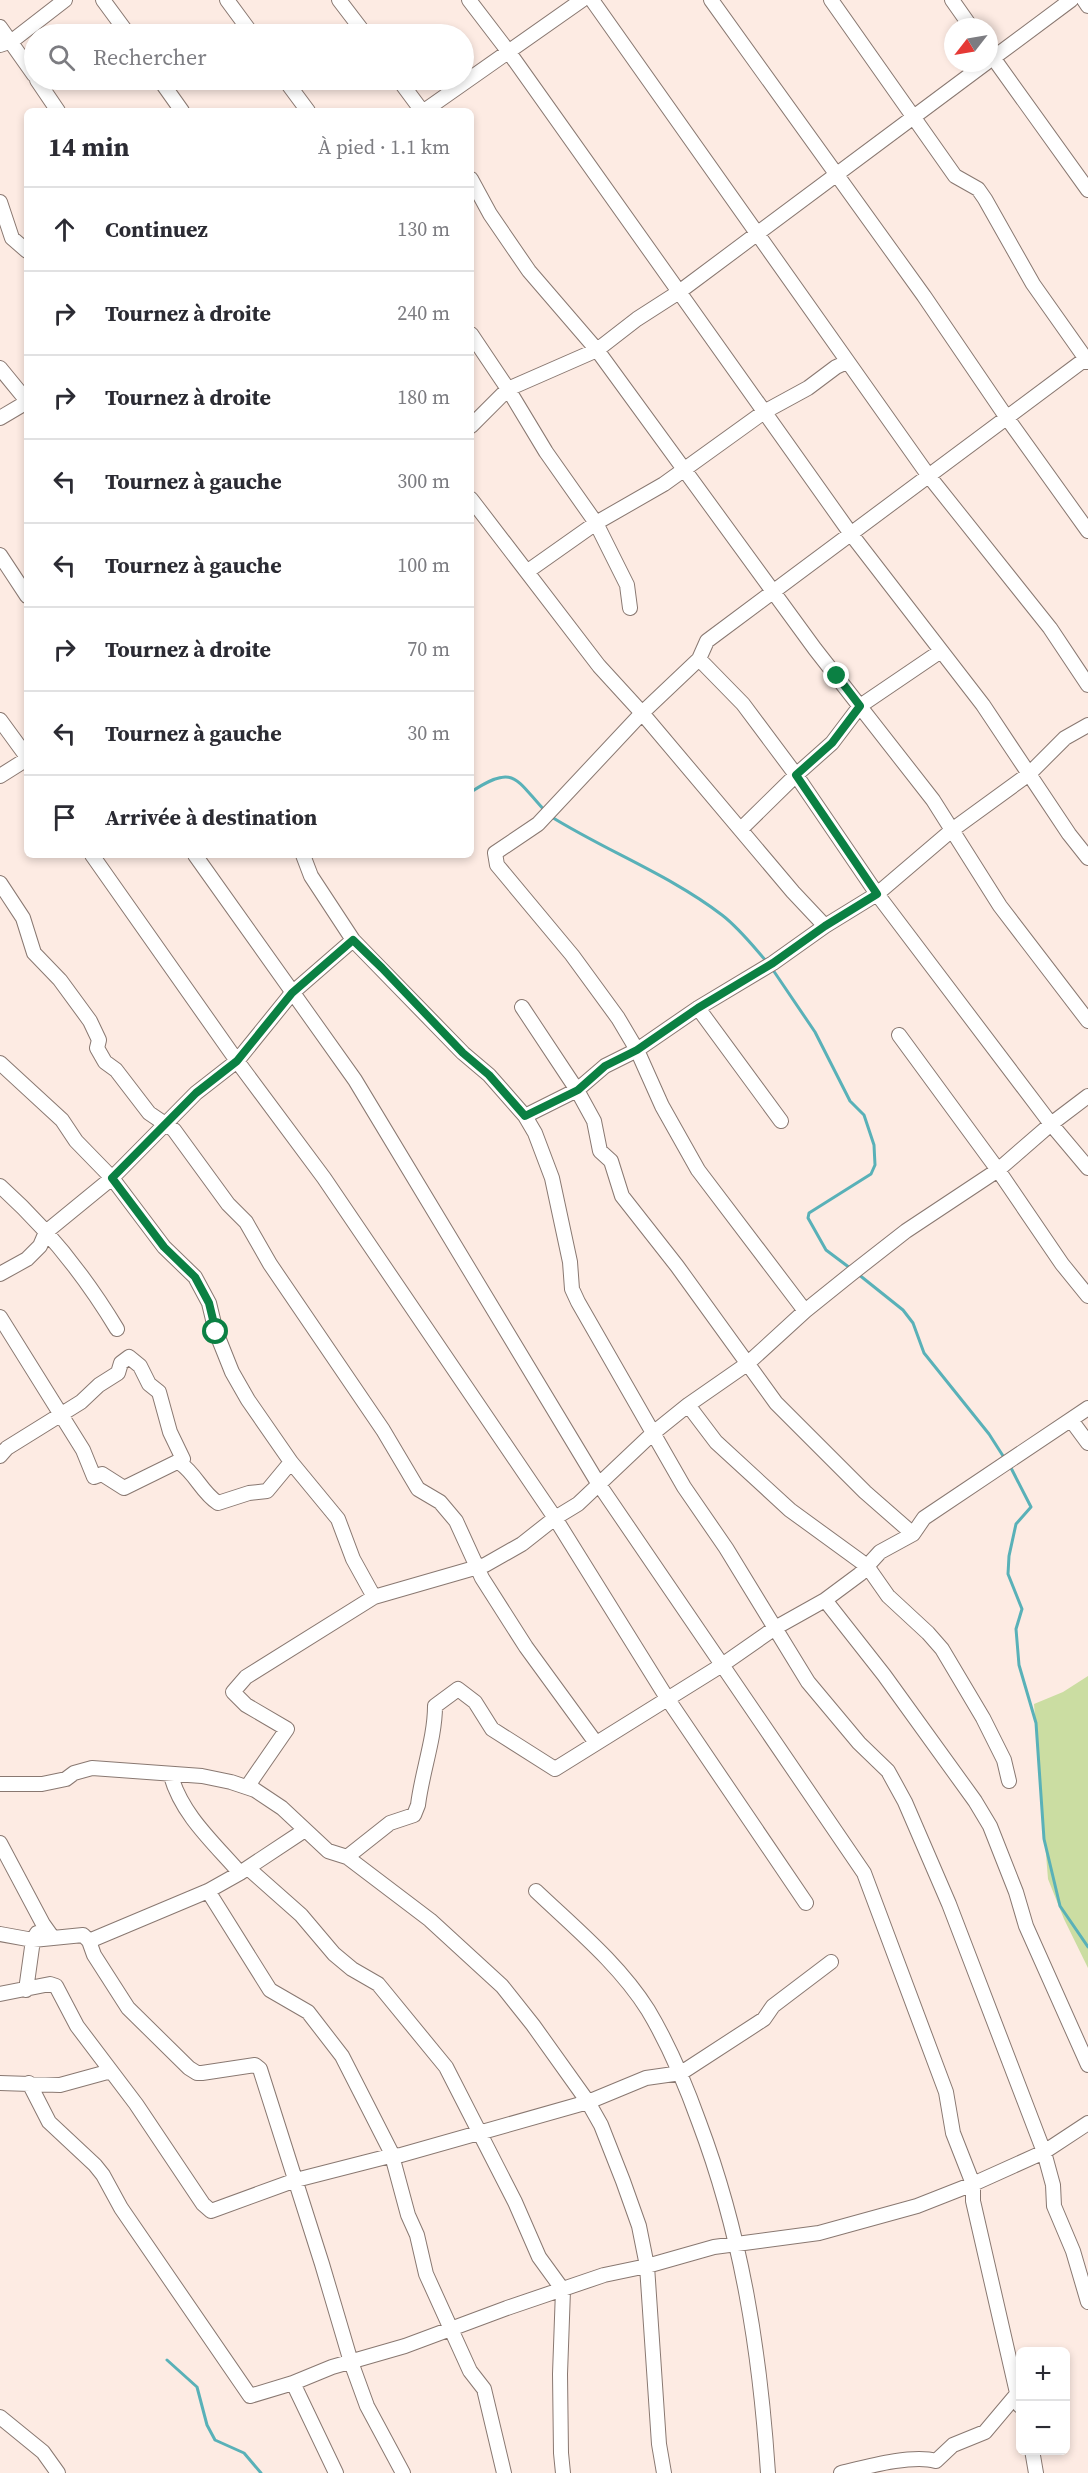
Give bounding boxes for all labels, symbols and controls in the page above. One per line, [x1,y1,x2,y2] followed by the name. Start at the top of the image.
[944,18,998,72] north arrow
[24,24,474,90] search box
[45,41,78,74] icon: search
[93,42,207,72] text: Rechercher
[48,129,130,165] text: 14 min
[318,133,450,161] text: À pied · 1.1 km
[48,213,81,246] icon: ahead
[105,214,208,244] text: Continuez
[397,215,450,243] text: 130 m
[48,297,81,330] icon: right
[105,298,271,328] text: Tournez à droite
[397,299,450,327] text: 240 m
[48,381,81,414] icon: right
[105,382,271,412] text: Tournez à droite
[397,383,450,411] text: 180 m
[48,465,81,498] icon: left
[105,466,282,496] text: Tournez à gauche
[397,467,450,495] text: 300 m
[48,549,81,582] icon: left
[105,550,282,580] text: Tournez à gauche
[397,551,450,579] text: 100 m
[48,633,81,666] icon: right
[105,634,271,664] text: Tournez à droite
[407,635,450,663] text: 70 m
[823,662,849,688] route end
[48,717,81,750] icon: left
[105,718,282,748] text: Tournez à gauche
[407,719,450,747] text: 30 m
[48,801,81,834] icon: arrive
[105,802,317,832] text: Arrivée à destination
[202,1318,228,1344] route start
[1016,2347,1070,2455] map controls
[1016,2347,1070,2401] button: +
[1016,2401,1070,2455] button: −

